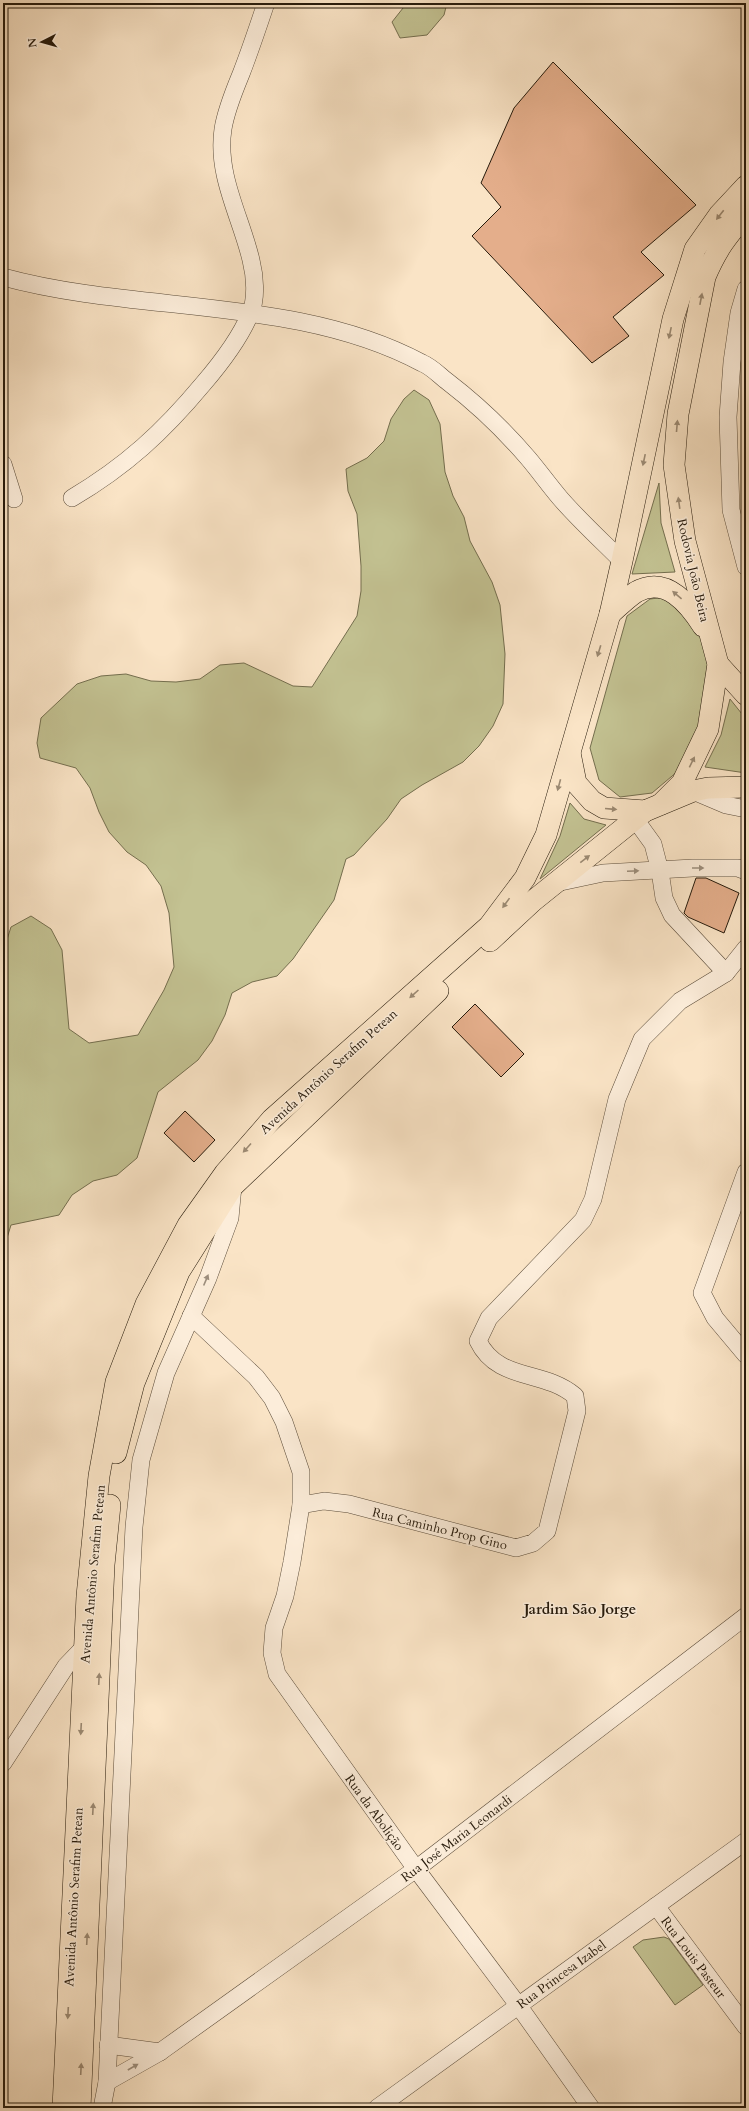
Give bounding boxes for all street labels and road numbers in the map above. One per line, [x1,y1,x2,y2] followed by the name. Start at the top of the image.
[672,517,714,624] street label: Rodovia João Beira
[256,1005,402,1138] street label: Avenida Antônio Serafim Petean
[76,1483,110,1664] street label: Avenida Antônio Serafim Petean
[370,1503,509,1554] street label: Rua Caminho Prop Gino
[340,1771,408,1854] street label: Rua da Abolição
[397,1791,516,1887] street label: Rua José Maria Leonardi
[60,1806,88,1987] street label: Avenida Antônio Serafim Petean
[656,1913,730,2002] street label: Rua Louis Pasteur
[513,1936,610,2013] street label: Rua Princesa Izabel

